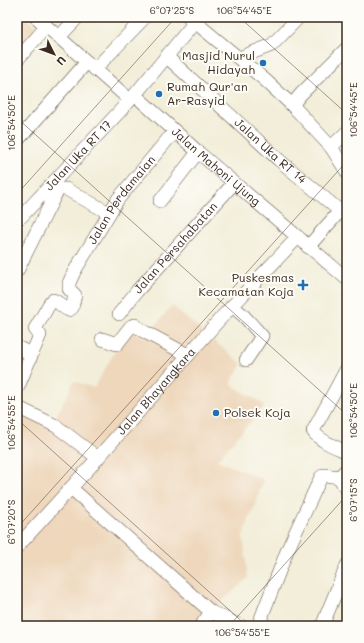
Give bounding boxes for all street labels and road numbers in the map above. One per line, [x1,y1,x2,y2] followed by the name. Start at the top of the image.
[231,114,310,187] street label: Jalan Uka RT 14
[41,116,115,194] street label: Jalan Uka RT 17
[169,123,264,209] street label: Jalan Mahoni Ujung
[84,151,158,247] street label: Jalan Perdamaian
[129,198,220,297] street label: Jalan Persahabatan
[113,343,199,438] street label: Jalan Bhayangkara

